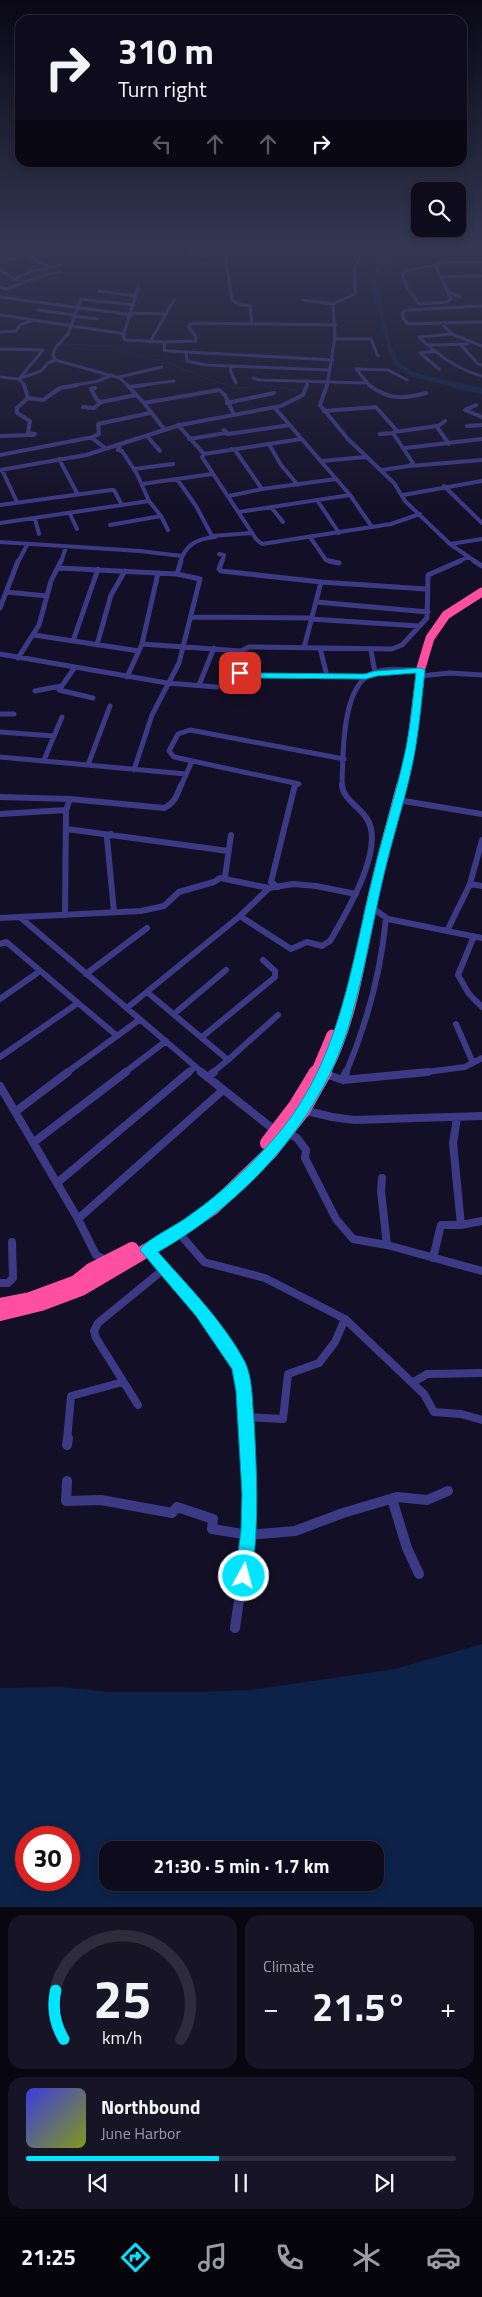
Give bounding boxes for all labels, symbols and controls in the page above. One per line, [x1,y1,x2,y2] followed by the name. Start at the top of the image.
[118,24,214,78] text: 310 m
[35,35,100,100] icon: right
[118,72,207,106] text: Turn right
[148,130,176,158] icon: left
[201,130,229,158] icon: ahead
[254,130,282,158] icon: ahead
[307,130,335,158] icon: right
[411,182,466,237] map controls
[411,182,466,237] button: search
[219,652,261,694] pin
[226,659,254,687] icon: arrive
[217,1549,269,1601] position arrow
[15,1826,80,1891] speed limit sign: 30
[153,1851,330,1880] text: 21:30 · 5 min · 1.7 km
[263,1954,314,1978] text: Climate
[93,1959,152,2038] text: 25
[312,1978,407,2036] text: 21.5°
[263,1986,279,2029] text: −
[440,1986,456,2029] text: +
[102,2024,143,2051] text: km/h
[101,2092,201,2121] text: Northbound
[101,2121,181,2145] text: June Harbor
[84,2169,112,2197] icon: previous
[227,2169,255,2197] icon: pause
[370,2169,398,2197] icon: next
[21,2240,76,2274] text: 21:25
[118,2240,153,2275] icon: directions
[195,2240,230,2275] icon: music
[272,2240,307,2275] icon: phone
[349,2240,384,2275] icon: climate
[426,2240,461,2275] icon: car

